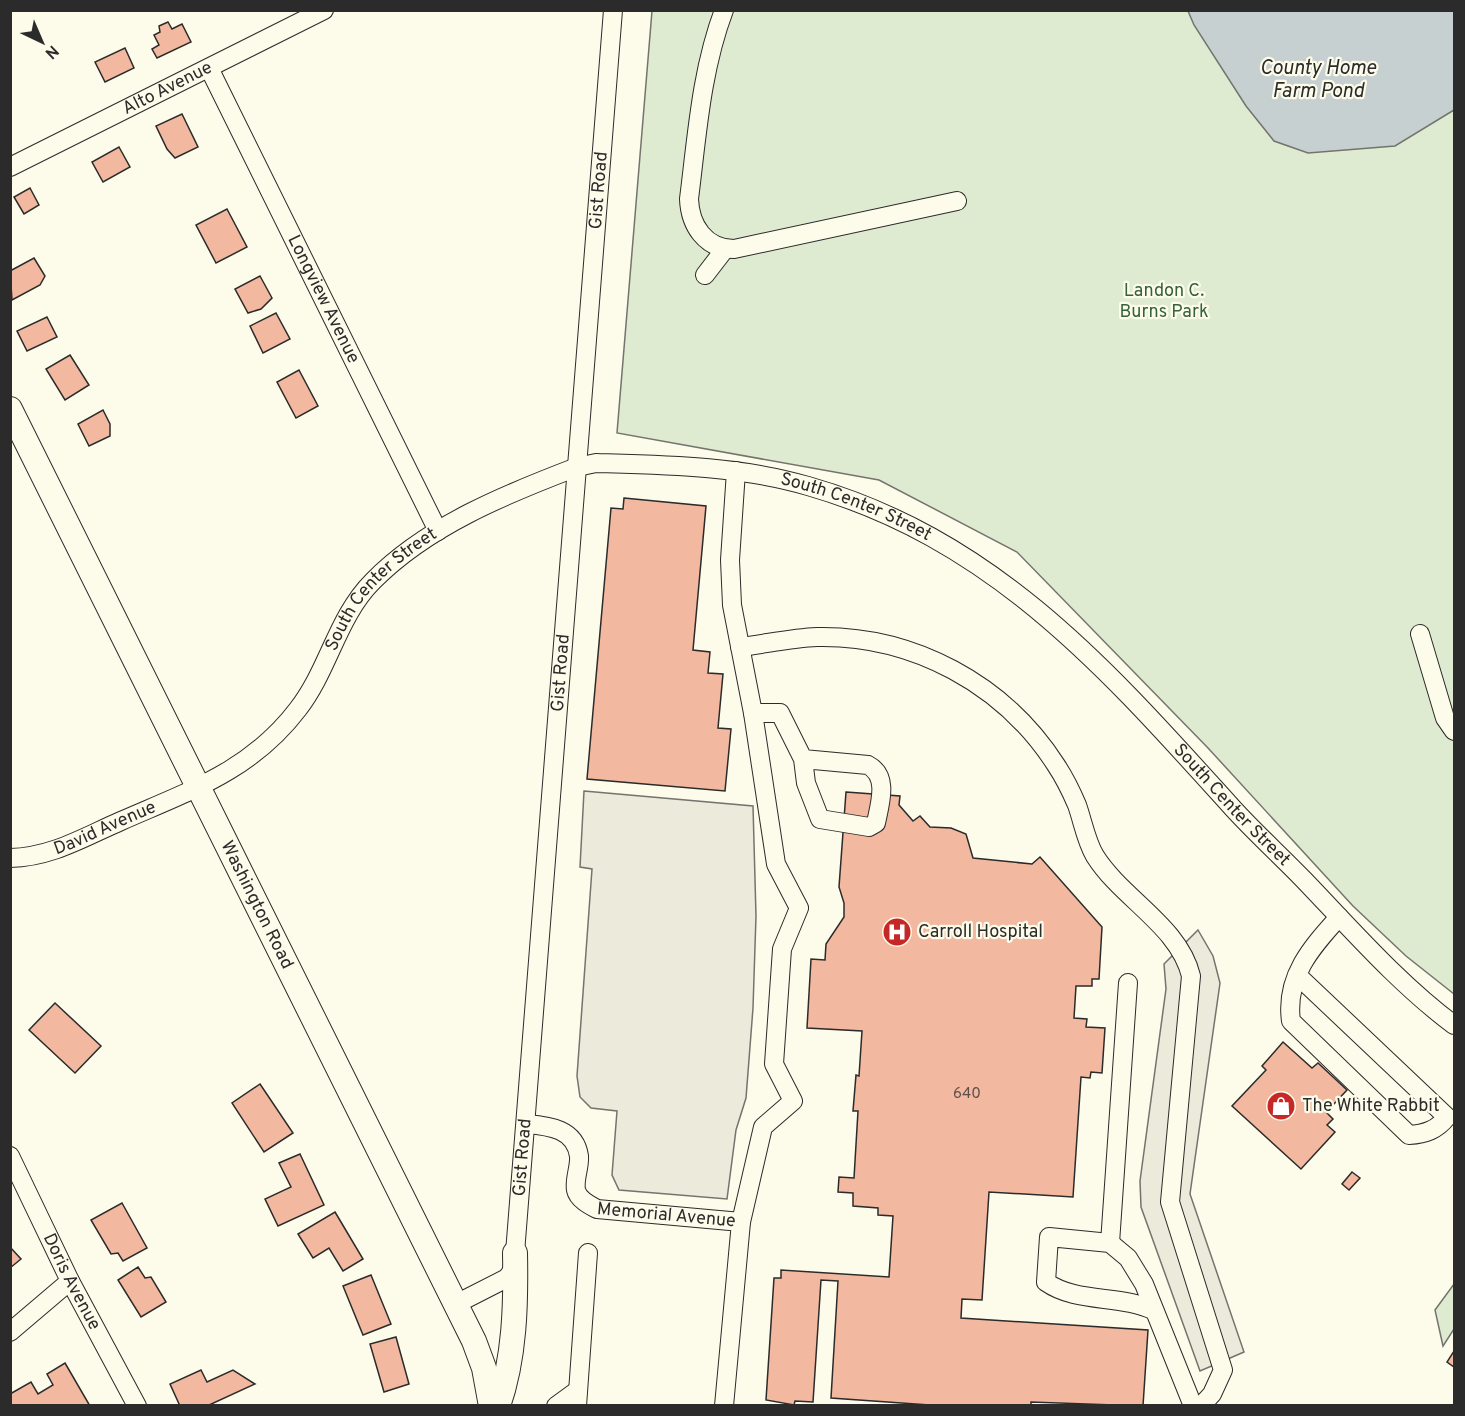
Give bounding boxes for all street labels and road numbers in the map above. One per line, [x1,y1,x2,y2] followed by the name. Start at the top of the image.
[119,56,216,120] street label: Alto Avenue
[584,151,613,230] street label: Gist Road
[282,231,365,367] street label: Longview Avenue
[778,468,936,546] street label: South Center Street
[320,523,441,655] street label: South Center Street
[546,633,575,713] street label: Gist Road
[1168,739,1295,871] street label: South Center Street
[51,796,159,861] street label: David Avenue
[215,837,299,973] street label: Washington Road
[508,1118,537,1197] street label: Gist Road
[596,1198,737,1233] street label: Memorial Avenue
[37,1230,106,1334] street label: Doris Avenue

